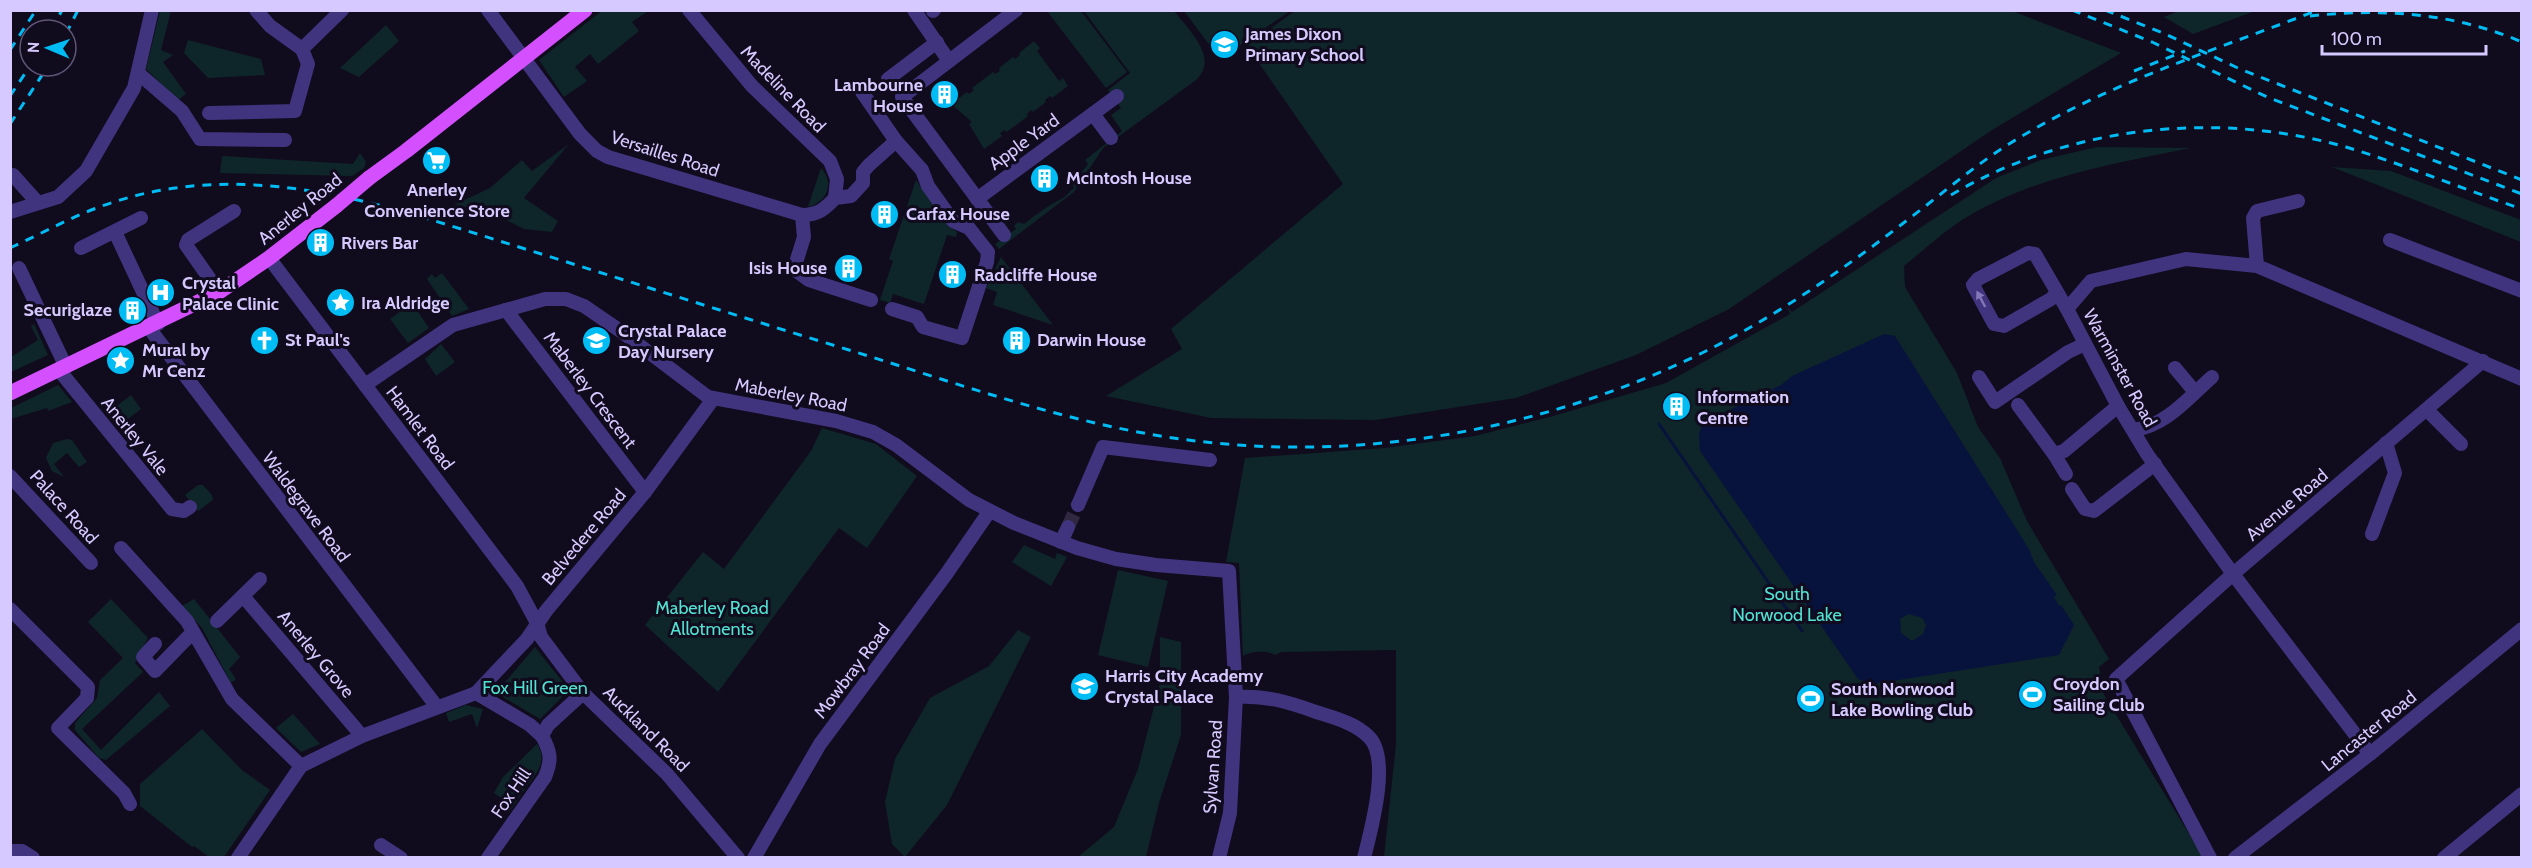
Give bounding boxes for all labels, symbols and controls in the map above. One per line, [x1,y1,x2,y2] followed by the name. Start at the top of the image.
[18,18,78,78] north arrow
[2322,18,2486,56] scale bar
[1244,23,1364,66] place label: James Dixon Primary School
[1208,28,1240,60] school or university icon: James Dixon Primary School
[2331,28,2382,50] text: 100 m
[736,41,830,137] street label: Madeline Road
[24,42,43,53] text: N
[834,74,923,117] place label: Lambourne House
[928,79,960,111] building icon: Lambourne House
[985,109,1063,175] street label: Apple Yard
[608,126,722,182] street label: Versailles Road
[421,145,453,177] supermarket icon: Anerley Convenience Store
[1029,162,1061,194] building icon: McIntosh House
[1066,167,1192,189] place label: McIntosh House
[254,169,346,249] street label: Anerley Road
[364,179,510,222] place label: Anerley Convenience Store
[869,198,901,230] building icon: Carfax House
[906,203,1010,225] place label: Carfax House
[304,227,336,259] building icon: Rivers Bar
[341,232,418,254] place label: Rivers Bar
[832,252,864,284] building icon: Isis House
[749,257,827,279] place label: Isis House
[937,259,969,291] building icon: Radcliffe House
[974,264,1097,286] place label: Radcliffe House
[182,272,279,315] place label: Crystal Palace Clinic
[145,277,177,309] hospital icon: Crystal Palace Clinic
[324,287,356,319] place icon: Ira Aldridge
[1976,290,1986,307] one-way arrow
[361,292,450,314] place label: Ira Aldridge
[117,294,149,326] building icon: Securiglaze
[24,299,112,321] place label: Securiglaze
[2078,305,2162,431] street label: Warminster Road
[618,320,727,363] place label: Crystal Palace Day Nursery
[248,324,280,356] church icon: St Paul's
[1000,324,1032,356] building icon: Darwin House
[581,325,613,357] school or university icon: Crystal Palace Day Nursery
[539,327,641,453] street label: Maberley Crescent
[285,329,350,351] place label: St Paul's
[1037,329,1146,351] place label: Darwin House
[142,339,210,382] place label: Mural by Mr Cenz
[105,344,137,376] place icon: Mural by Mr Cenz
[733,373,849,417] street label: Maberley Road
[381,382,459,474] street label: Hamlet Road
[1697,386,1789,429] place label: Information Centre
[1660,391,1692,423] building icon: Information Centre
[97,392,173,480] street label: Anerley Vale
[257,448,355,566] street label: Waldegrave Road
[2242,464,2332,546] street label: Avenue Road
[25,465,103,549] street label: Palace Road
[537,484,631,590] street label: Belvedere Road
[1732,583,1842,626] park label: South Norwood Lake
[655,597,769,640] park label: Maberley Road Allotments
[273,606,359,702] street label: Anerley Grove
[809,619,895,723] street label: Mowbray Road
[1105,665,1263,708] place label: Harris City Academy Crystal Palace
[1068,670,1100,702] school or university icon: Harris City Academy Crystal Palace
[2053,673,2145,716] place label: Croydon Sailing Club
[482,677,588,699] park label: Fox Hill Green
[1831,678,1973,721] place label: South Norwood Lake Bowling Club
[2016,678,2048,710] sports icon: Croydon Sailing Club
[598,681,694,777] street label: Auckland Road
[1794,683,1826,715] sports icon: South Norwood Lake Bowling Club
[2317,686,2421,776] street label: Lancaster Road
[1199,719,1227,815] street label: Sylvan Road
[486,763,536,822] street label: Fox Hill

